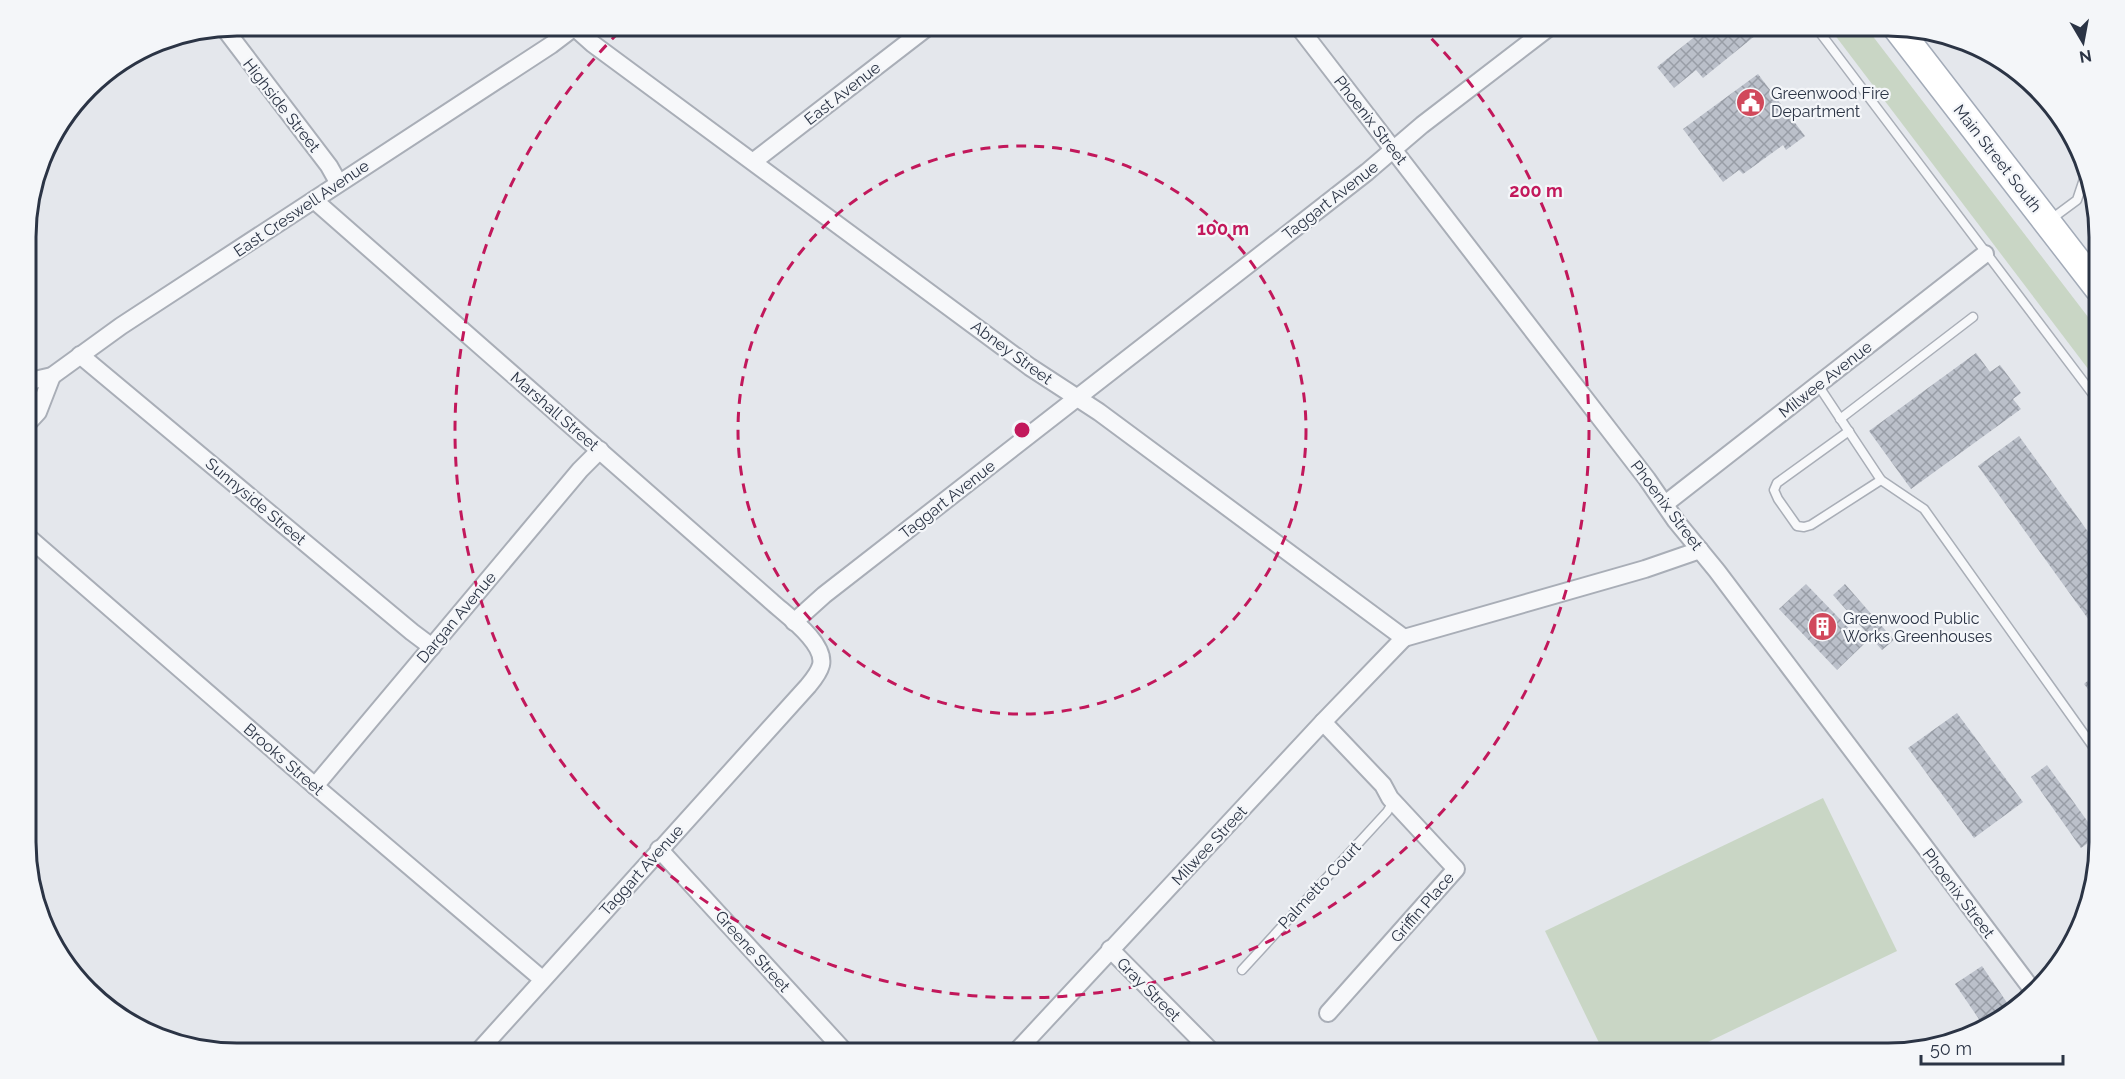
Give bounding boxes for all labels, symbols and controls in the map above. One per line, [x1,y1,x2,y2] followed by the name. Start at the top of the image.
[2053,12,2113,72] north arrow
[2078,46,2093,67] text: N
[239,55,324,156] street label: Highside Street
[801,58,884,129] street label: East Avenue
[1330,72,1412,169] street label: Phoenix Street
[1771,84,1889,121] place label: Greenwood Fire Department
[1734,86,1766,118] public building icon: Greenwood Fire Department
[1950,101,2046,216] street label: Main Street South
[230,156,372,261] street label: East Creswell Avenue
[1279,157,1382,244] street label: Taggart Avenue
[1509,180,1563,201] text: 200 m
[1197,218,1249,239] text: 100 m
[967,317,1057,389] street label: Abney Street
[1775,337,1876,422] street label: Milwee Avenue
[507,368,603,455] street label: Marshall Street
[1012,420,1032,440] centre of rings
[202,454,310,549] street label: Sunnyside Street
[896,456,999,543] street label: Taggart Avenue
[1627,457,1707,554] street label: Phoenix Street
[413,568,500,667] street label: Dargan Avenue
[1843,609,1992,646] place label: Greenwood Public Works Greenhouses
[1806,611,1838,643] building icon: Greenwood Public Works Greenhouses
[240,720,328,800] street label: Brooks Street
[1168,801,1251,889] street label: Milwee Street
[595,821,687,920] street label: Taggart Avenue
[1274,837,1365,933] street label: Palmetto Court
[1919,845,1999,942] street label: Phoenix Street
[1387,868,1458,946] street label: Griffin Place
[711,907,794,996] street label: Greene Street
[1113,954,1185,1026] street label: Gray Street
[1921,1028,2064,1066] scale bar
[1930,1038,1972,1059] text: 50 m

